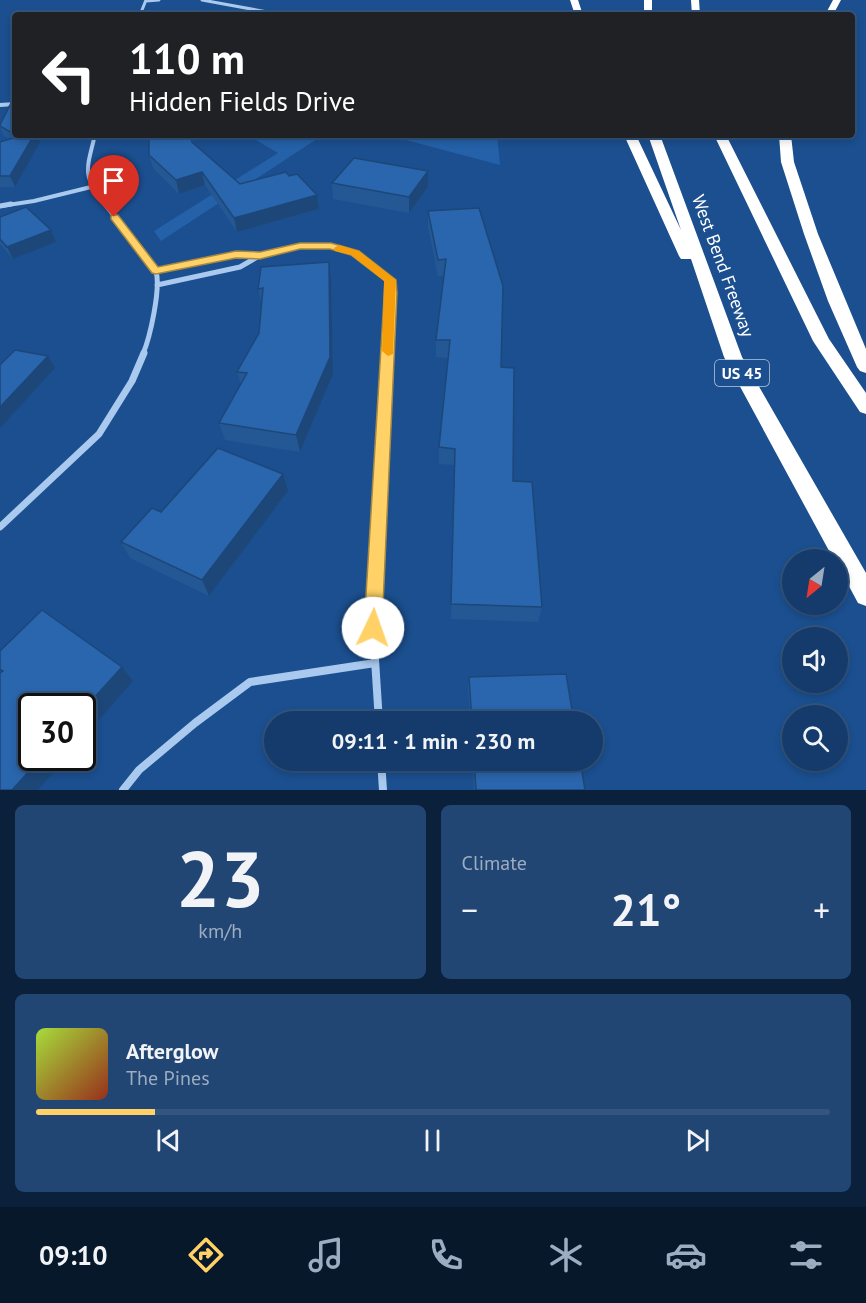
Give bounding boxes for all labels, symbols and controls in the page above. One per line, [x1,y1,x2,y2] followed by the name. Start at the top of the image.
[129,31,245,86] text: 110 m
[30,36,108,114] icon: left
[129,84,356,118] text: Hidden Fields Drive
[88,155,139,217] pin
[97,164,130,197] icon: arrive
[687,192,760,341] street label: West Bend Freeway
[715,360,769,386] road number: US 45
[782,549,848,615] north arrow
[782,549,848,771] map controls
[341,596,405,660] position arrow
[782,627,848,693] button: sound
[18,693,96,771] speed limit sign: 30
[782,705,848,771] button: search
[332,727,535,755] text: 09:11 · 1 min · 230 m
[176,828,264,929] text: 23
[462,850,527,876] text: Climate
[610,880,681,938] text: 21°
[462,888,478,931] text: −
[813,888,830,931] text: +
[198,918,242,944] text: km/h
[126,1037,218,1065] text: Afterglow
[126,1065,210,1091] text: The Pines
[152,1124,185,1157] icon: previous
[416,1124,449,1157] icon: pause
[681,1124,714,1157] icon: next
[185,1234,227,1276] icon: directions
[305,1234,347,1276] icon: music
[425,1234,467,1276] icon: phone
[545,1234,587,1276] icon: climate
[665,1234,707,1276] icon: car
[785,1234,827,1276] icon: filters
[39,1238,107,1272] text: 09:10

